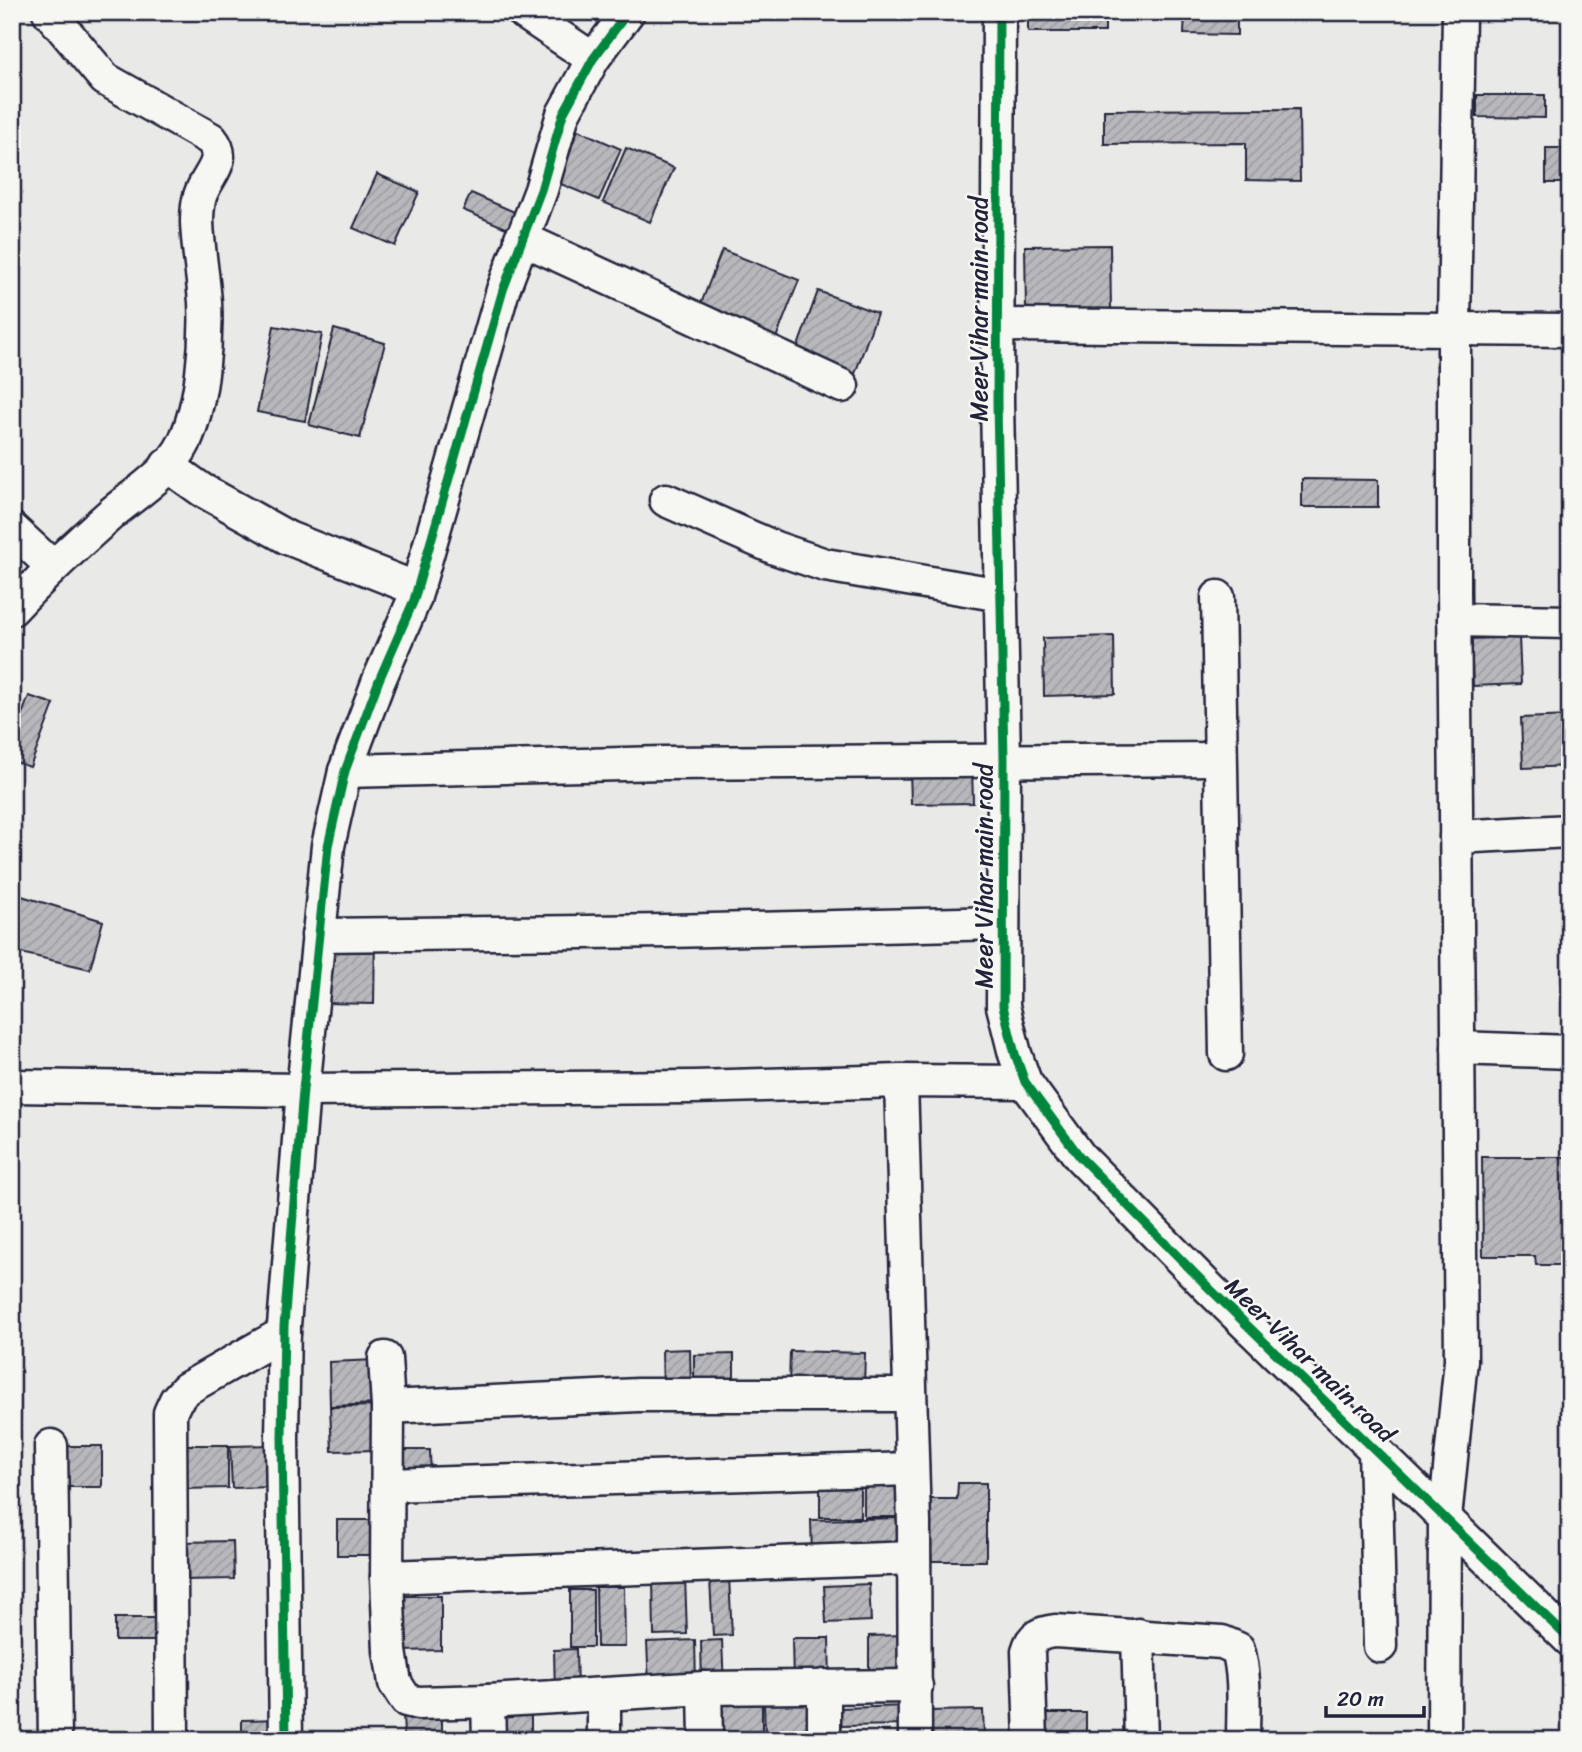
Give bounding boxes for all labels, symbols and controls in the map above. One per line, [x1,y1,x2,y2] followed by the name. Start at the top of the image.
[958,194,1000,421] street label: Meer Vihar main road
[963,761,1005,988] street label: Meer Vihar main road
[1215,1267,1407,1455] street label: Meer Vihar main road
[1326,1675,1424,1719] scale bar
[1337,1680,1384,1718] text: 20 m

